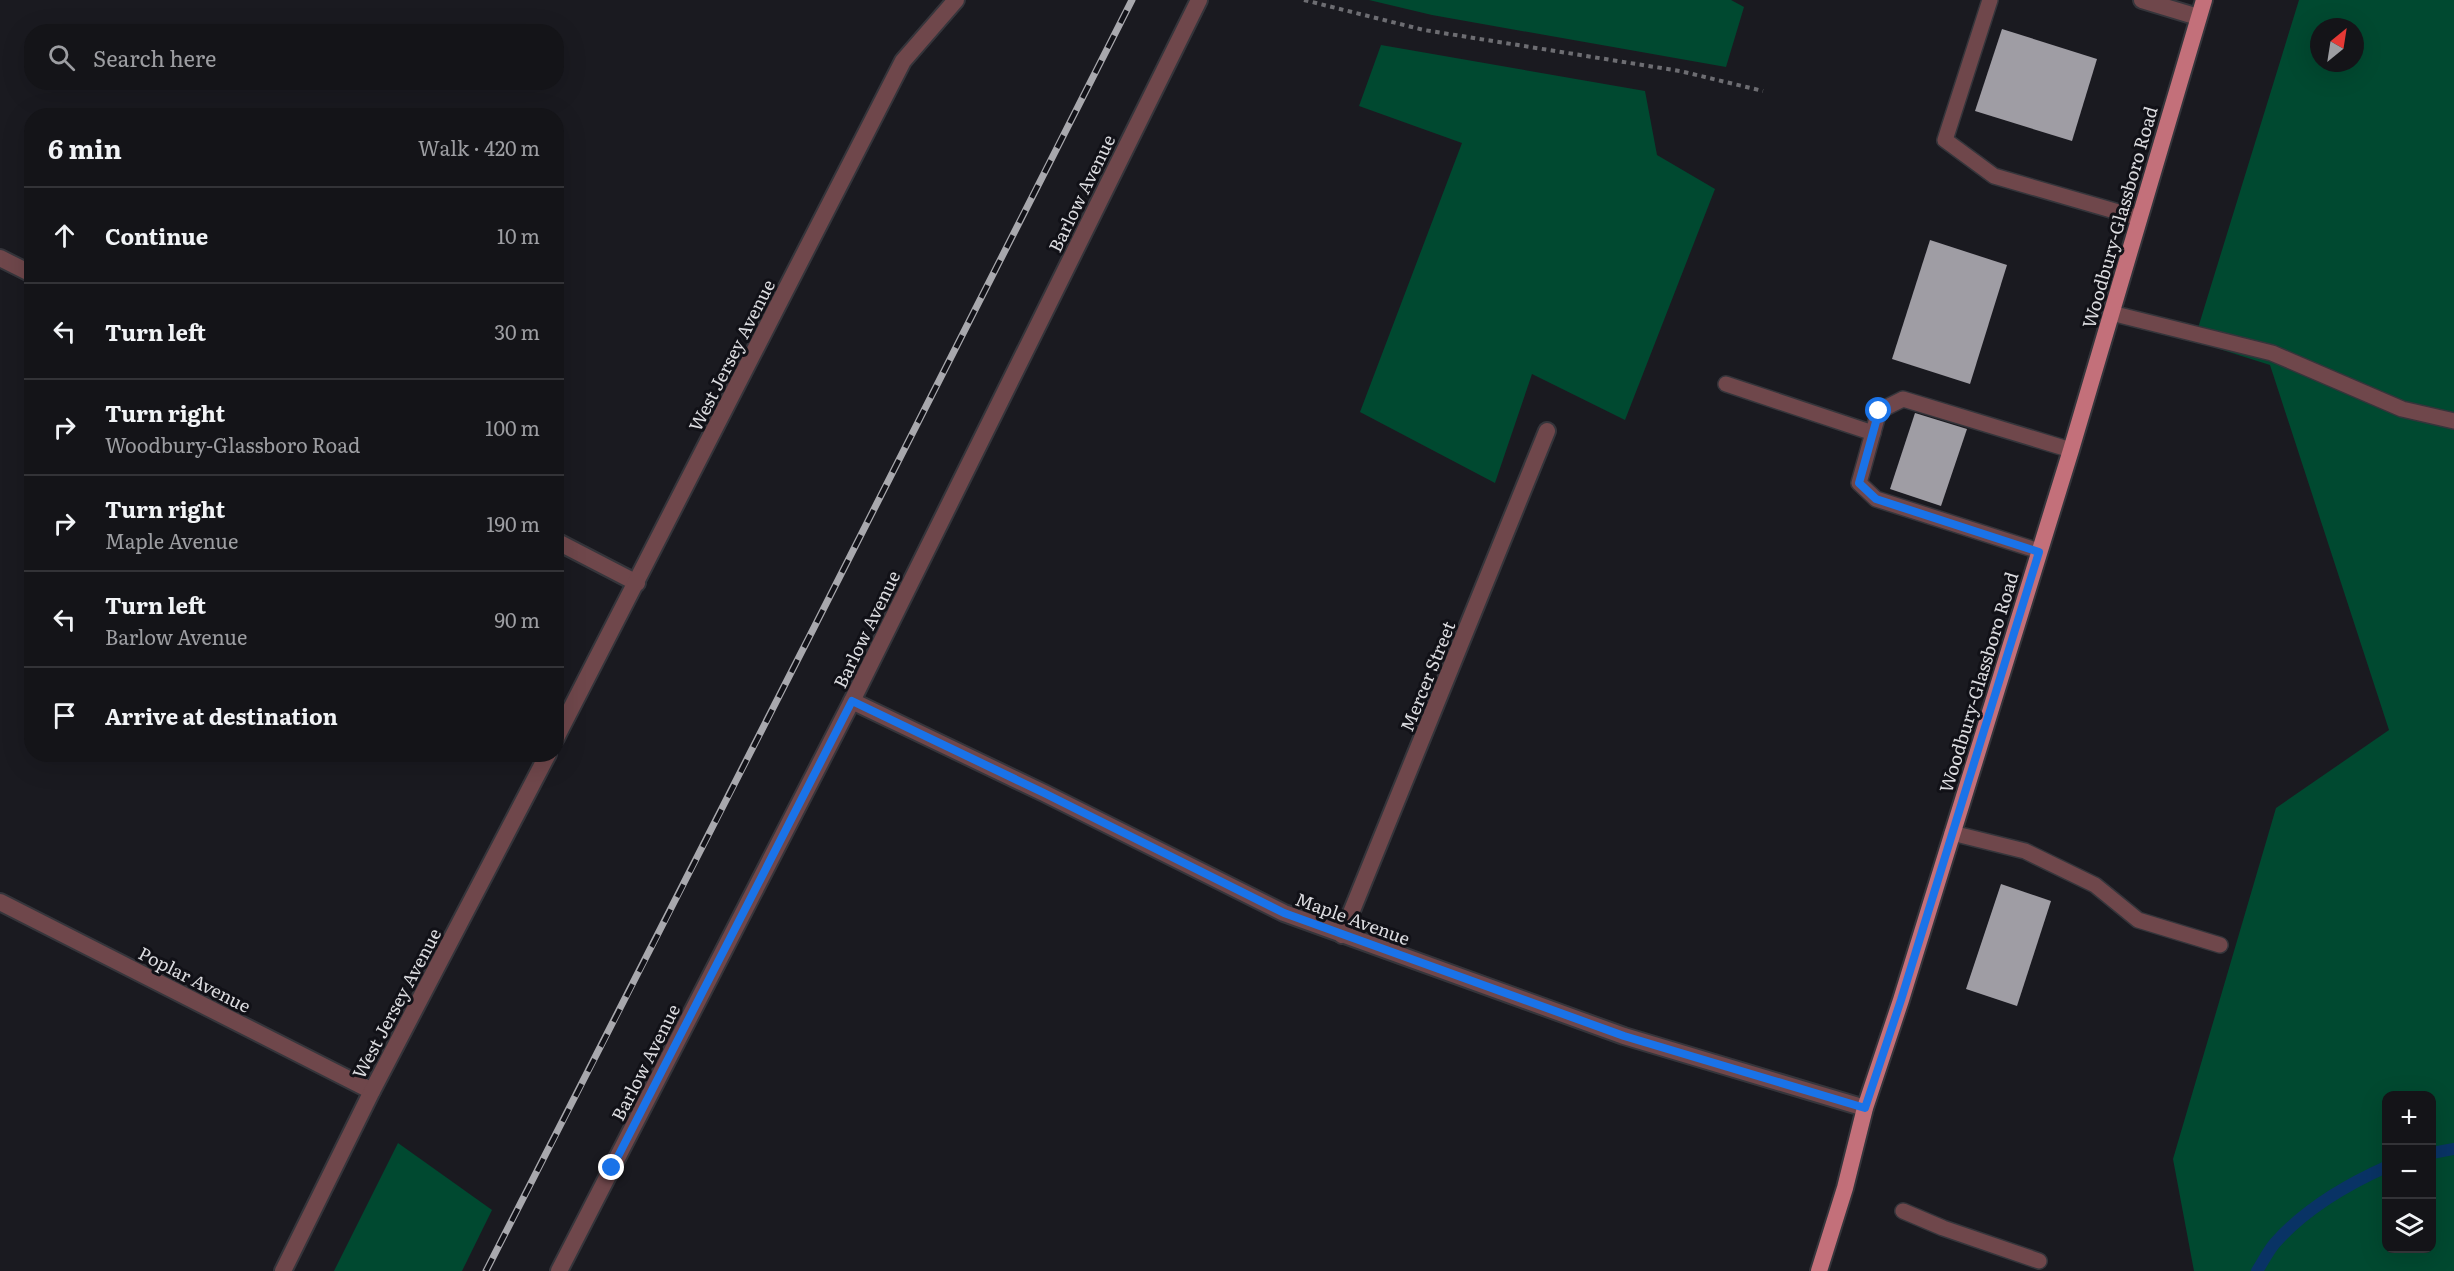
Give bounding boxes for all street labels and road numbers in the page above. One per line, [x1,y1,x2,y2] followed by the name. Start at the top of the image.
[2074,103,2164,331] street label: Woodbury-Glassboro Road
[1041,130,1121,256] street label: Barlow Avenue
[681,274,781,436] street label: West Jersey Avenue
[826,566,906,692] street label: Barlow Avenue
[1932,568,2024,796] street label: Woodbury-Glassboro Road
[1393,616,1462,735] street label: Mercer Street
[1292,885,1414,951] street label: Maple Avenue
[345,923,447,1083] street label: West Jersey Avenue
[134,939,256,1019] street label: Poplar Avenue
[604,999,686,1125] street label: Barlow Avenue

